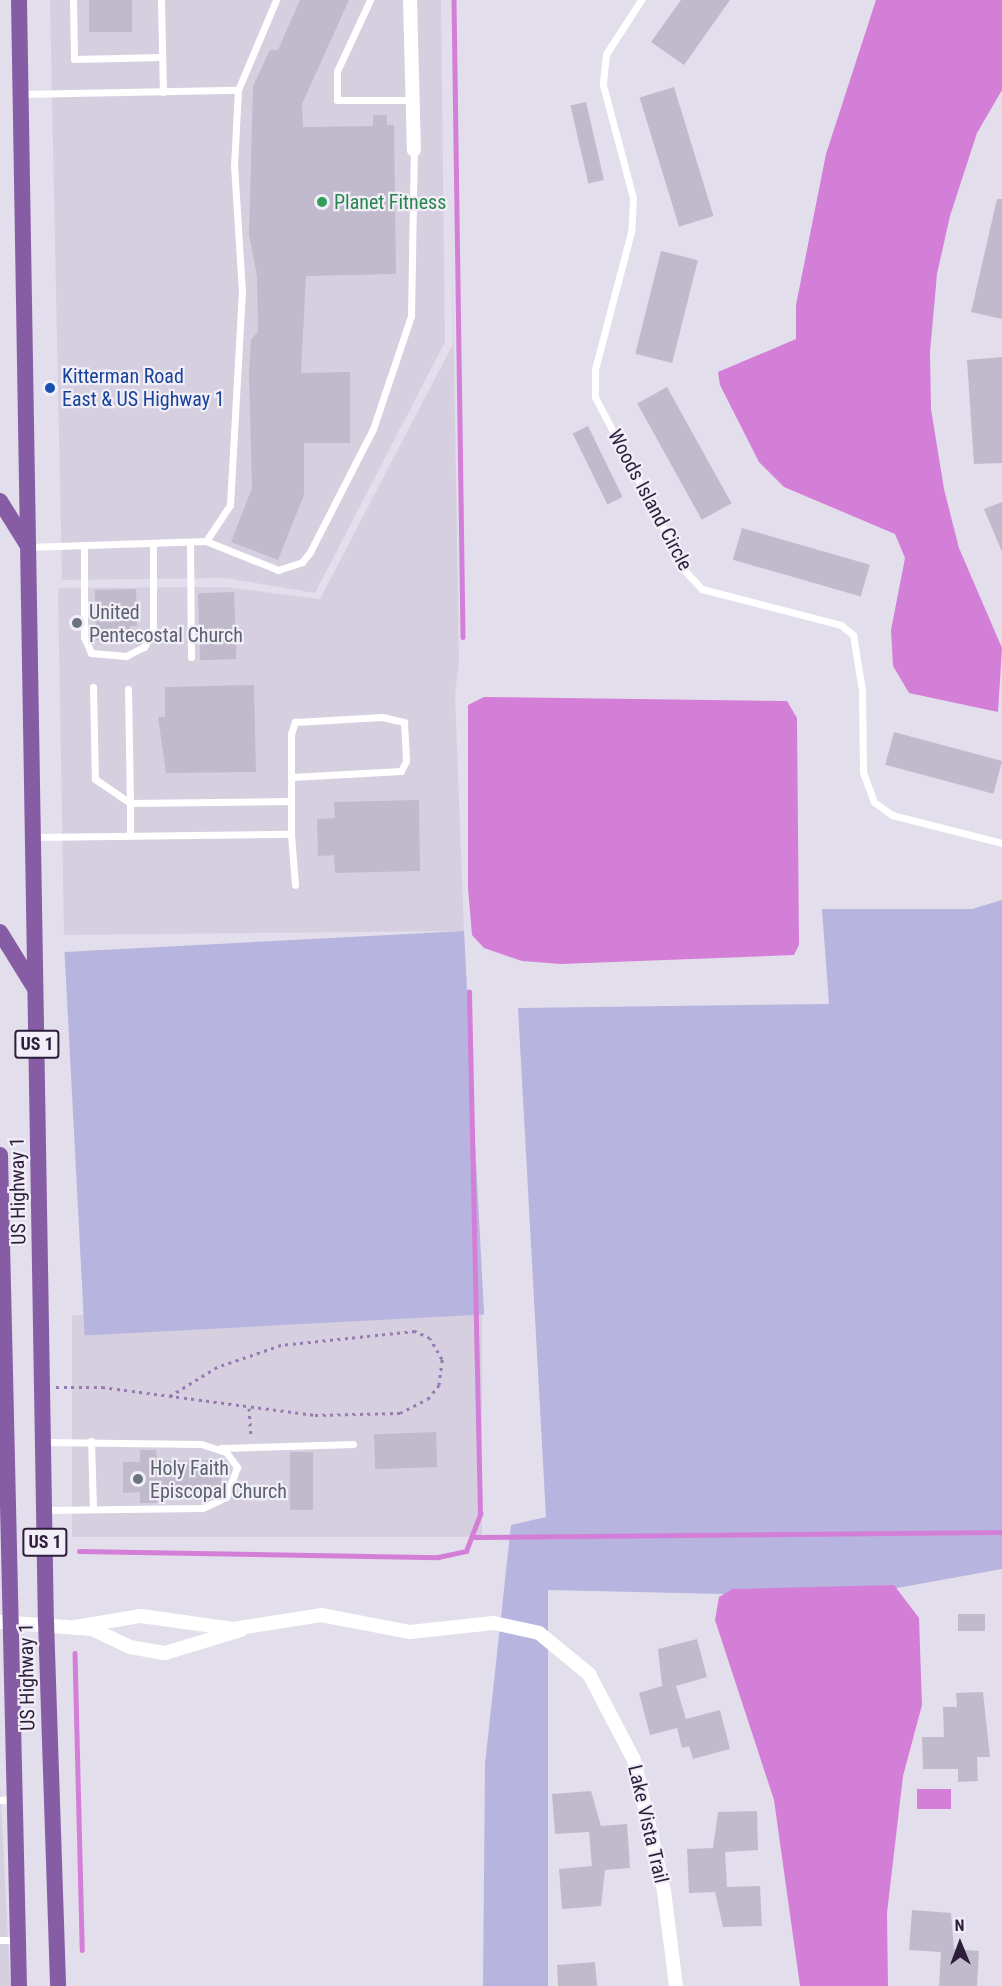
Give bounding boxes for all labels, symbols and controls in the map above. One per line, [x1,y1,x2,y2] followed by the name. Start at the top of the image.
[334,190,446,214] place label: Planet Fitness
[315,195,329,209] marker: Planet Fitness
[62,365,225,412] place label: Kitterman Road East & US Highway 1
[43,381,57,395] marker: Kitterman Road East & US Highway 1
[603,425,697,575] street label: Woods Island Circle
[89,600,243,647] place label: United Pentecostal Church
[70,616,84,630] marker: United Pentecostal Church
[13,1029,61,1059] road number: US 1
[5,1137,31,1245] street label: US Highway 1
[150,1456,287,1503] place label: Holy Faith Episcopal Church
[131,1472,145,1486] marker: Holy Faith Episcopal Church
[21,1527,69,1557] road number: US 1
[14,1623,40,1731] street label: US Highway 1
[623,1762,673,1886] street label: Lake Vista Trail
[930,1914,990,1974] north arrow
[955,1916,965,1935] text: N

